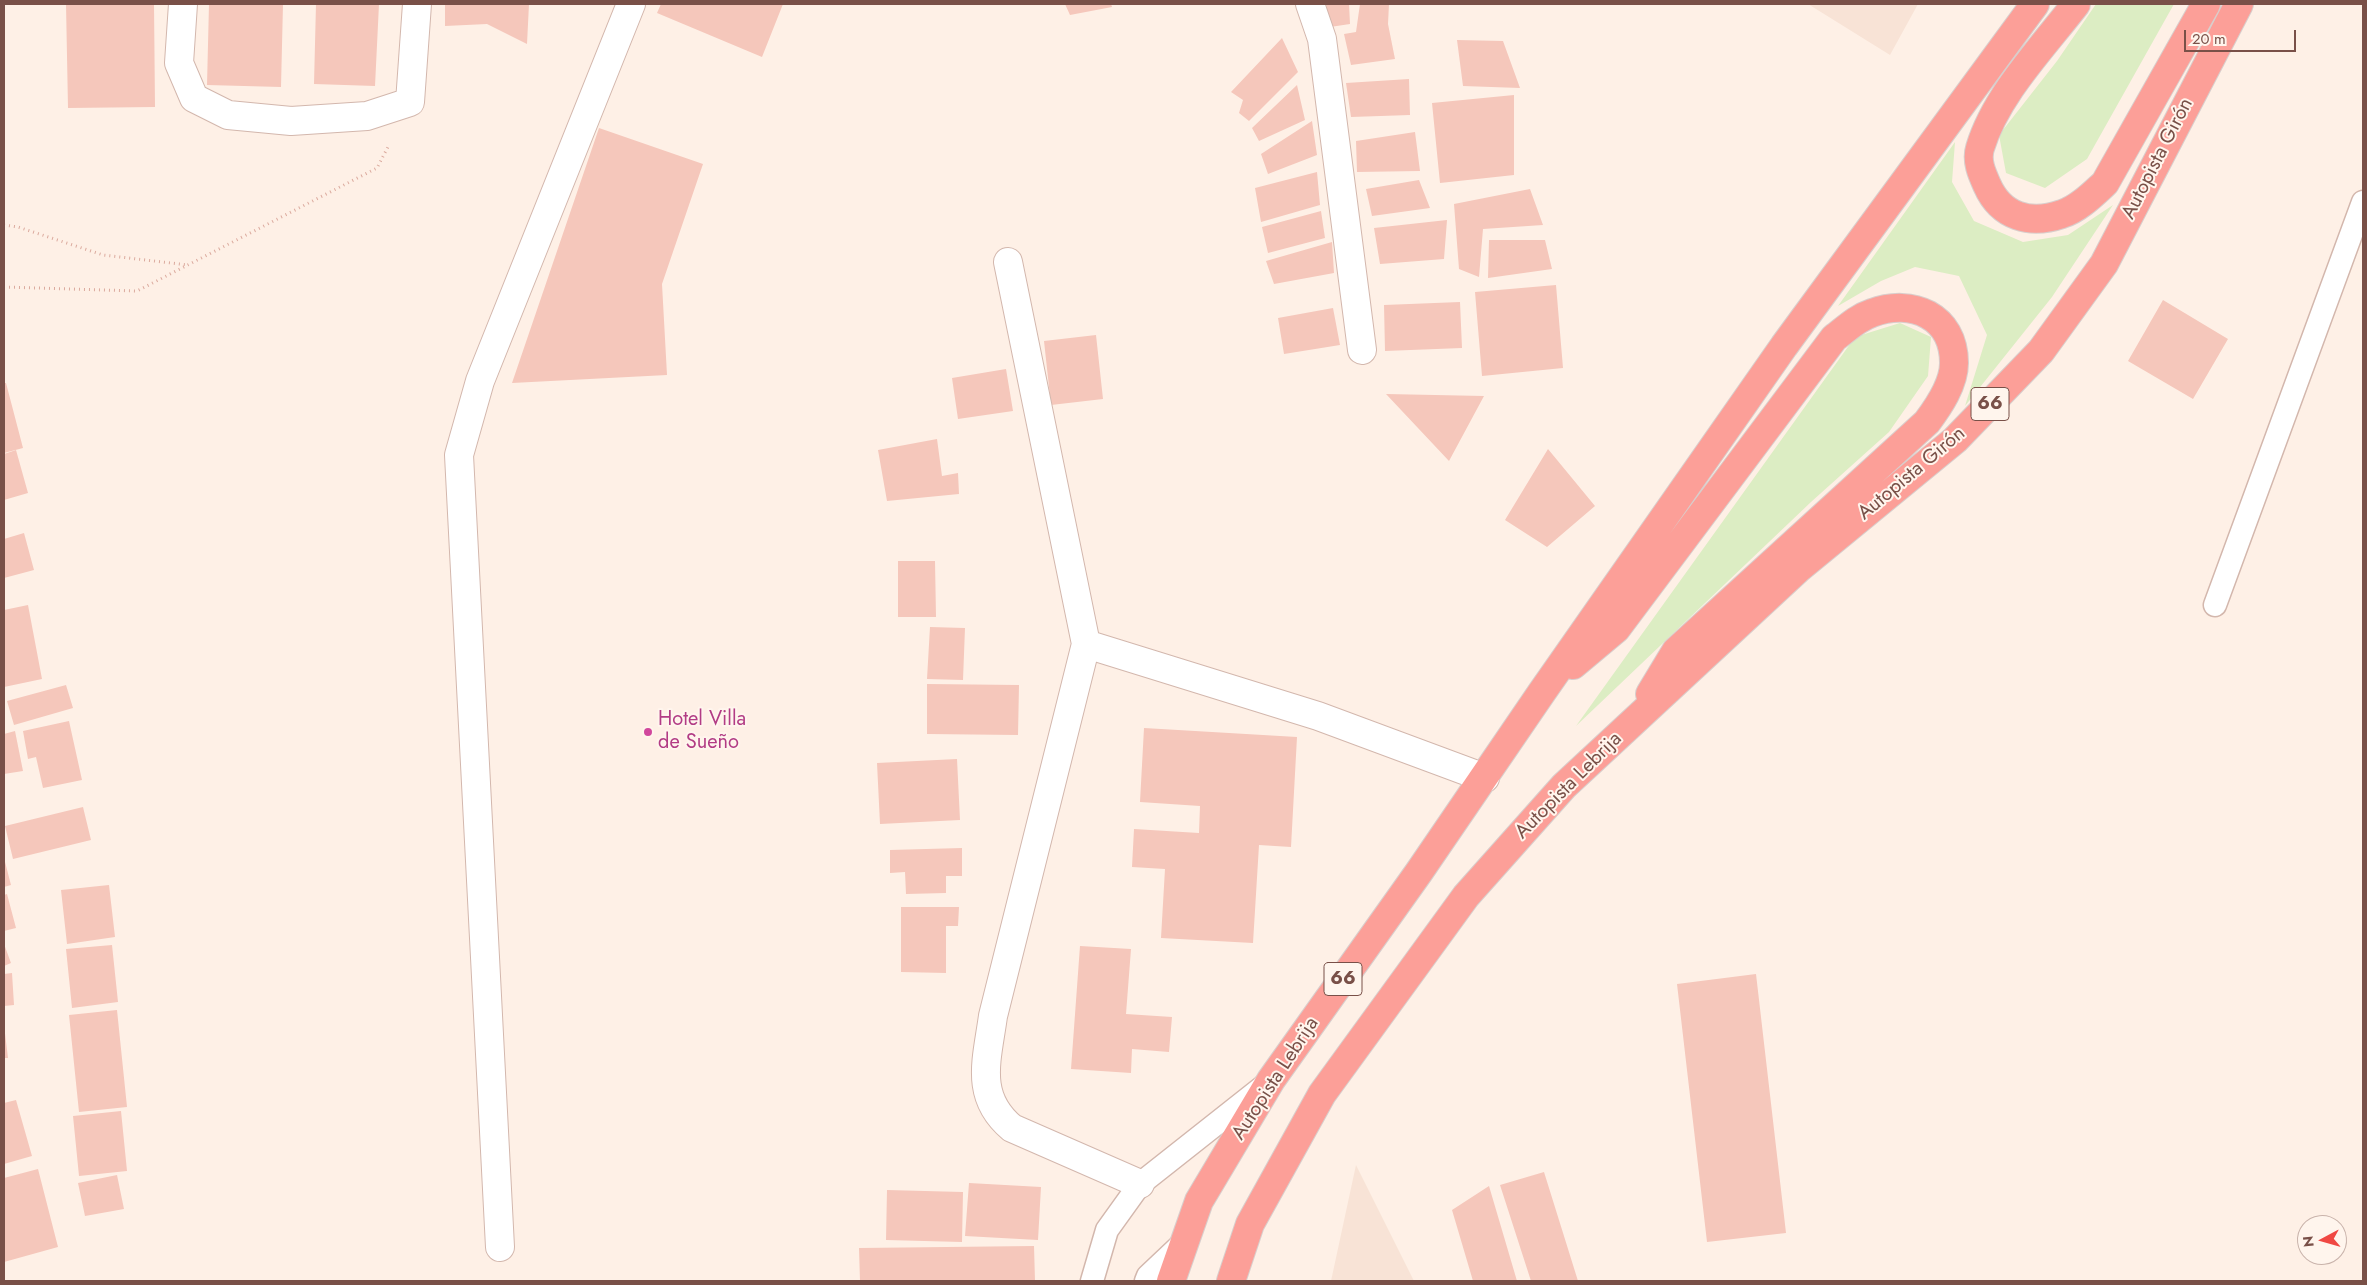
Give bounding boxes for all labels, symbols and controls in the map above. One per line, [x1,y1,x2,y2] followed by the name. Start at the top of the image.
[2187,20,2300,52] scale bar
[2192,28,2226,50] text: 20 m
[2117,94,2199,224] street label: Autopista Girón
[1971,388,2009,420] road number: 66
[1853,422,1971,526] street label: Autopista Girón
[658,708,746,755] place label: Hotel Villa de Sueño
[642,726,654,738] marker: Hotel Villa de Sueño
[1510,727,1628,845] street label: Autopista Lebrija
[1324,962,1362,996] road number: 66
[1227,1013,1325,1145] street label: Autopista Lebrija
[2297,1215,2347,1265] north arrow
[2298,1235,2319,1248] text: N

